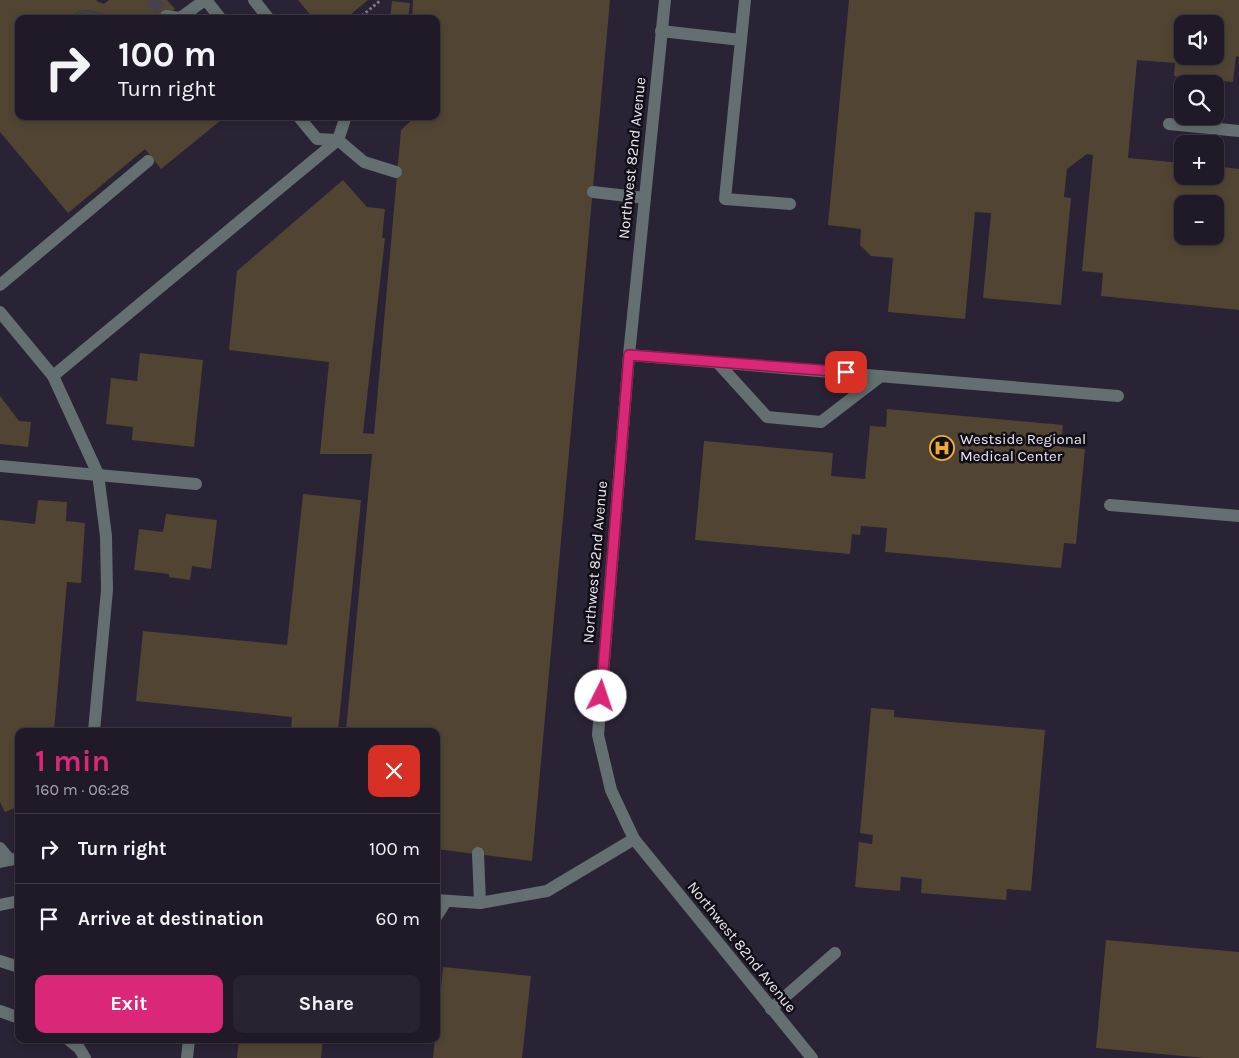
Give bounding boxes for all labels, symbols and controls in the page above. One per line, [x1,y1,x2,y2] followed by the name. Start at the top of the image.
[1174,15,1224,245] map controls
[1174,15,1224,65] button: sound
[118,34,217,75] text: 100 m
[35,35,100,100] icon: right
[1174,75,1224,125] button: search
[118,76,216,102] text: Turn right
[615,76,649,240] street label: Northwest 82nd Avenue
[1174,135,1224,185] button: +
[1174,195,1224,245] button: −
[825,351,867,393] pin
[832,358,860,386] icon: arrive
[960,430,1086,465] place label: Westside Regional Medical Center
[929,435,955,461] hospital icon: Westside Regional Medical Center
[579,480,611,644] street label: Northwest 82nd Avenue
[574,669,626,721] position arrow
[35,743,110,779] text: 1 min
[368,745,420,797] button: close
[35,780,130,799] text: 160 m · 06:28
[35,835,63,863] icon: right
[78,838,167,860] text: Turn right
[369,838,420,860] text: 100 m
[684,878,800,1016] street label: Northwest 82nd Avenue
[35,905,63,933] icon: arrive
[78,908,264,930] text: Arrive at destination
[376,908,420,930] text: 60 m
[35,975,223,1033] button: Exit
[233,975,420,1033] button: Share

